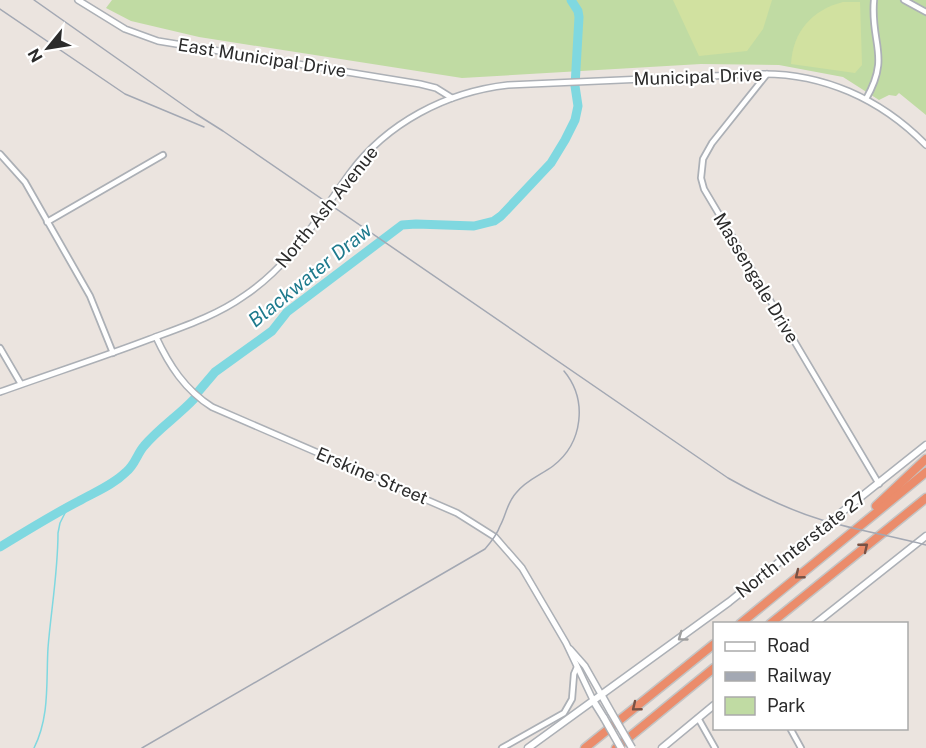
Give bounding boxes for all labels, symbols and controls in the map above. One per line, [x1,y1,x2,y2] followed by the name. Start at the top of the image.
[18,18,78,78] north arrow
[176,34,348,81] street label: East Municipal Drive
[24,45,47,65] text: N
[633,64,763,89] street label: Municipal Drive
[271,142,382,272] street label: North Ash Avenue
[709,209,804,347] street label: Massengale Drive
[243,217,378,332] water label: Blackwater Draw
[313,443,431,508] street label: Erskine Street
[731,487,870,602] street label: North Interstate 27
[857,544,868,555] one-way arrow
[795,568,806,579] one-way arrow
[713,622,908,730] legend
[677,629,688,640] one-way arrow
[767,635,810,656] text: Road
[767,665,832,686] text: Railway
[767,695,805,716] text: Park
[632,699,643,710] one-way arrow

